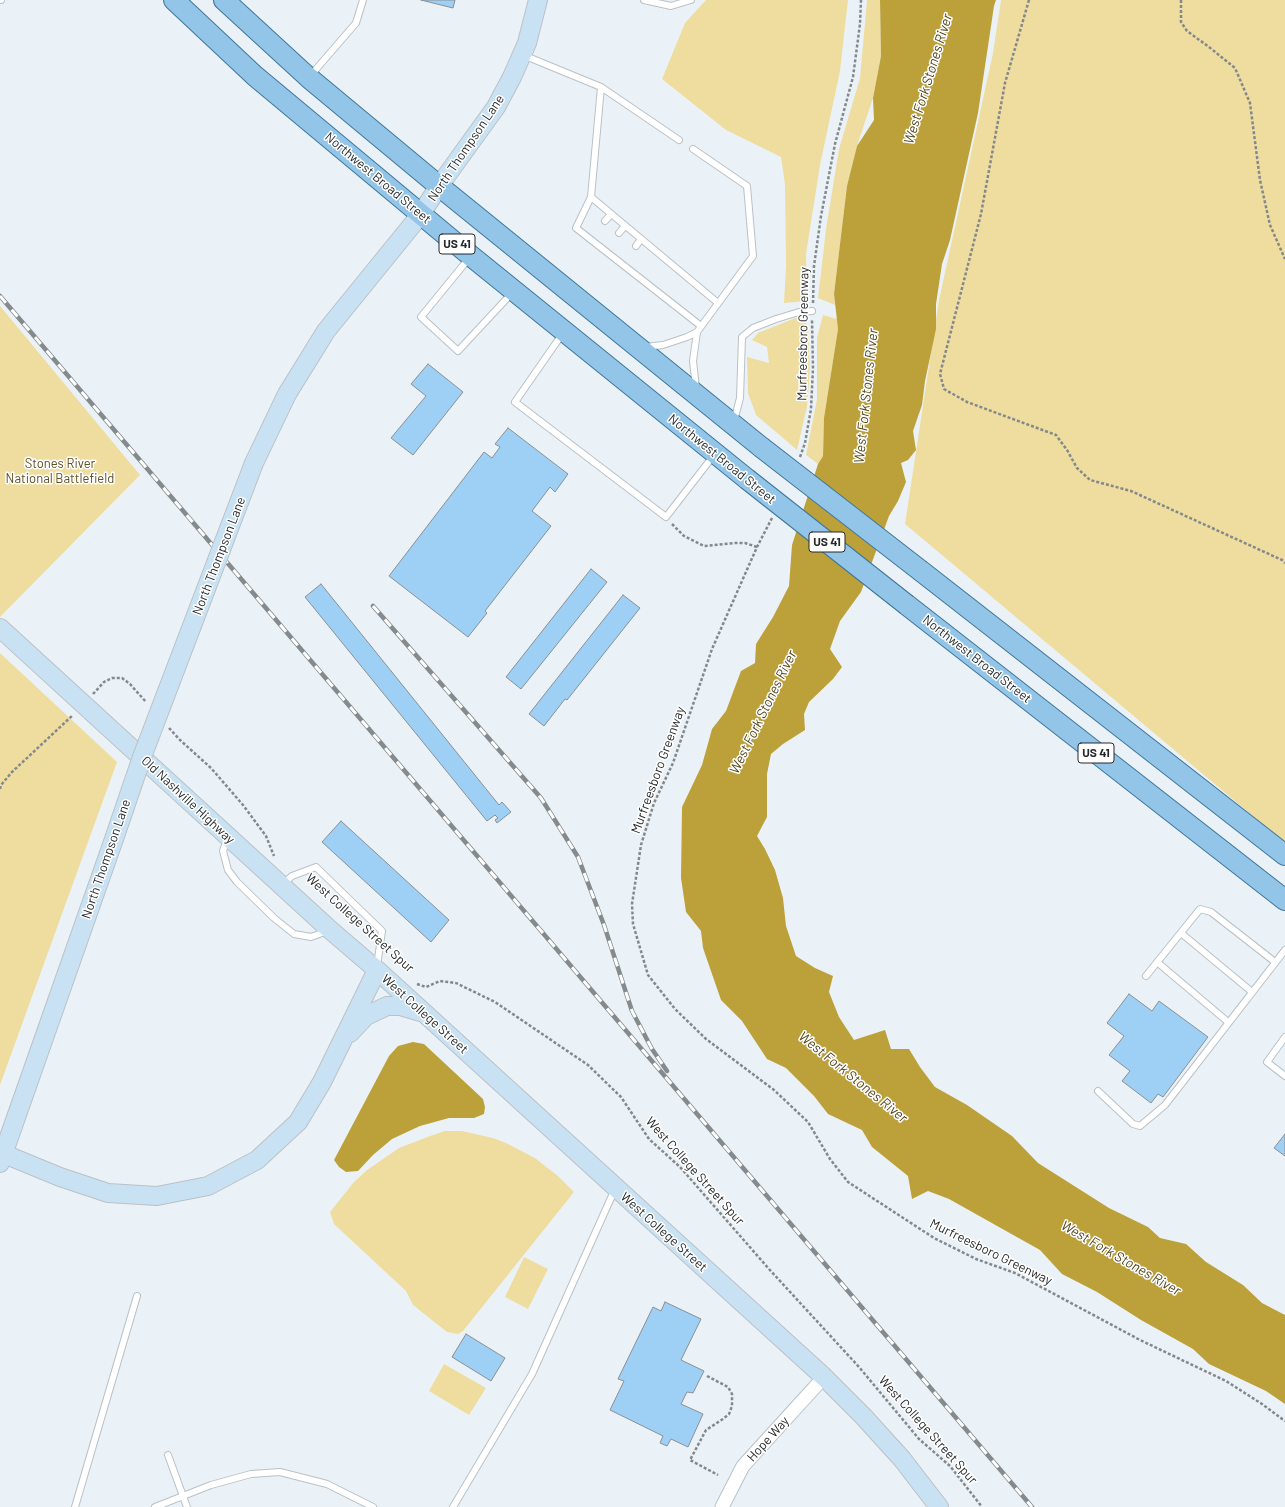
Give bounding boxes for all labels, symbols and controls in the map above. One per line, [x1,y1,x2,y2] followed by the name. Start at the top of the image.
[900,12,956,146] water label: West Fork Stones River
[425,92,507,204] street label: North Thompson Lane
[322,129,434,227] street label: Northwest Broad Street
[439,234,475,254] road number: US 41
[794,267,812,401] street label: Murfreesboro Greenway
[851,328,881,464] water label: West Fork Stones River
[665,411,779,507] street label: Northwest Broad Street
[6,456,114,487] park label: Stones River National Battlefield
[189,495,249,617] street label: North Thompson Lane
[809,532,845,552] road number: US 41
[920,612,1034,706] street label: Northwest Broad Street
[726,647,800,777] water label: West Fork Stones River
[628,704,688,836] street label: Murfreesboro Greenway
[1078,743,1114,763] road number: US 41
[138,753,238,847] street label: Old Nashville Highway
[78,797,134,921] street label: North Thompson Lane
[303,870,417,976] street label: West College Street Spur
[379,971,471,1057] street label: West College Street
[795,1028,911,1126] water label: West Fork Stones River
[642,1114,748,1228] street label: West College Street Spur
[618,1189,710,1275] street label: West College Street
[927,1216,1055,1288] street label: Murfreesboro Greenway
[1058,1217,1184,1299] water label: West Fork Stones River
[875,1373,981,1487] street label: West College Street Spur
[744,1413,792,1465] street label: Hope Way

